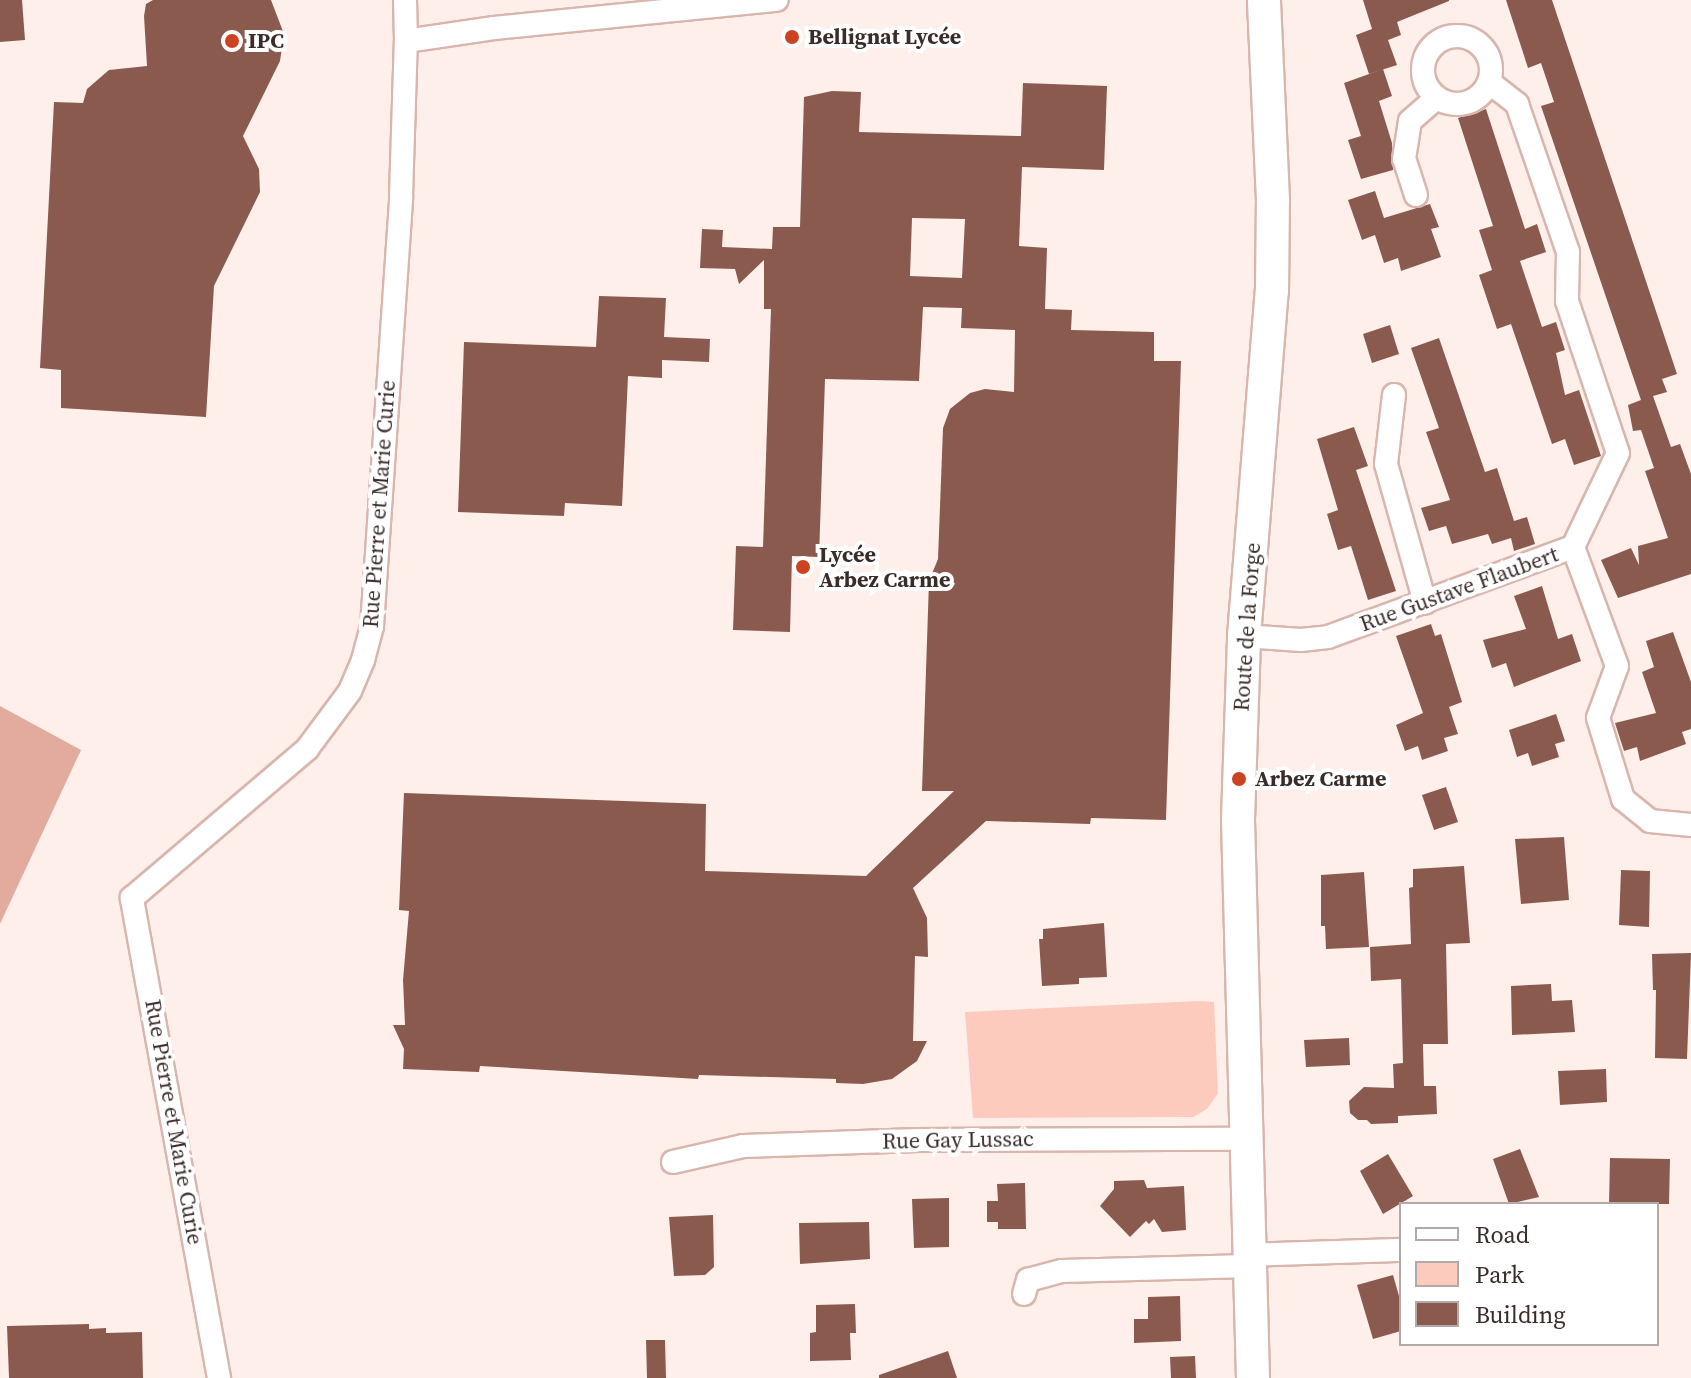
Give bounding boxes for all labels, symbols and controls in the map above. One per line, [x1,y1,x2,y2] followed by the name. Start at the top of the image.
[808,24,961,50] place label: Bellignat Lycée
[248,28,284,54] place label: IPC
[783,28,801,46] marker: Bellignat Lycée
[223,32,241,50] marker: IPC
[357,379,401,629] street label: Rue Pierre et Marie Curie
[819,541,950,592] place label: Lycée Arbez Carme
[1356,541,1562,637] street label: Rue Gustave Flaubert
[1228,542,1266,712] street label: Route de la Forge
[794,558,812,576] marker: Lycée Arbez Carme
[1255,766,1386,792] place label: Arbez Carme
[1230,770,1248,788] marker: Arbez Carme
[139,997,209,1247] street label: Rue Pierre et Marie Curie
[882,1125,1034,1155] street label: Rue Gay Lussac
[1399,1202,1659,1346] legend
[1475,1218,1529,1251] text: Road
[1475,1258,1524,1291] text: Park
[1475,1298,1566,1331] text: Building

